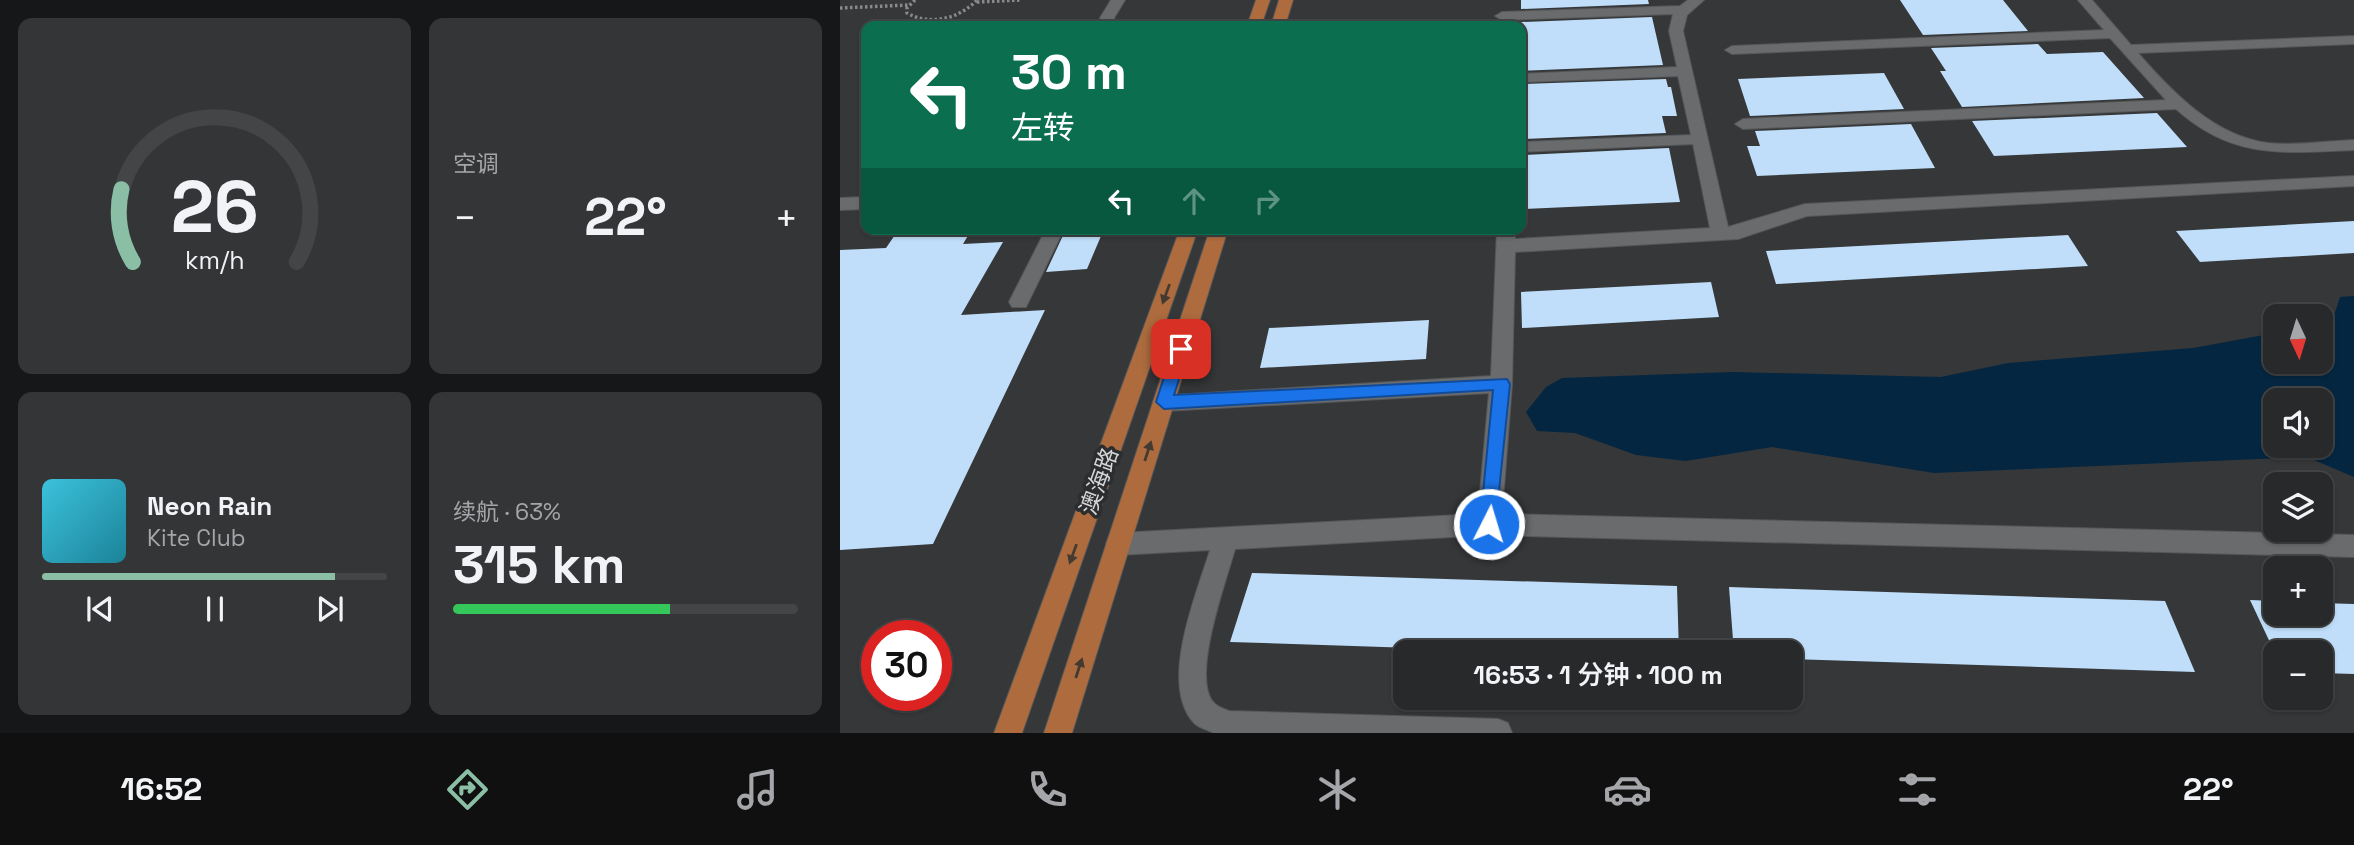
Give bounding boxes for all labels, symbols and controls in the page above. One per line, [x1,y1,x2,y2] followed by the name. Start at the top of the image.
[1011,41,1127,103] text: 30 m
[896,49,987,140] icon: left
[1011,108,1075,148] text: 左转
[453,149,499,179] text: 空调
[170,160,259,253] text: 26
[1102,182,1140,220] icon: left
[1175,182,1213,220] icon: ahead
[1248,182,1286,220] icon: right
[584,184,667,250] text: 22°
[453,194,477,242] text: −
[774,194,798,242] text: +
[185,244,244,276] text: km/h
[1160,283,1171,304] one-way arrow
[2263,304,2333,374] north arrow
[2263,304,2333,710] map controls
[1151,319,1211,379] pin
[1162,330,1200,368] icon: arrive
[2263,388,2333,458] button: sound
[1143,441,1154,462] one-way arrow
[1073,443,1125,519] street label: 澳海路
[2263,472,2333,542] button: layers
[1452,487,1526,561] position arrow
[147,489,272,523] text: Neon Rain
[453,497,561,527] text: 续航 · 63%
[147,523,246,553] text: Kite Club
[453,532,625,598] text: 315 km
[1067,543,1078,564] one-way arrow
[2263,556,2333,626] button: +
[81,590,119,628] icon: previous
[196,590,234,628] icon: pause
[311,590,349,628] icon: next
[861,620,952,711] speed limit sign: 30
[2263,640,2333,710] button: −
[1074,657,1084,678] one-way arrow
[1473,658,1723,692] text: 16:53 · 1 分钟 · 100 m
[443,765,492,814] icon: directions
[733,765,782,814] icon: music
[1023,765,1072,814] icon: phone
[1313,765,1362,814] icon: climate
[1603,765,1652,814] icon: car
[1893,765,1942,814] icon: filters
[120,769,202,809] text: 16:52
[2183,769,2234,809] text: 22°

